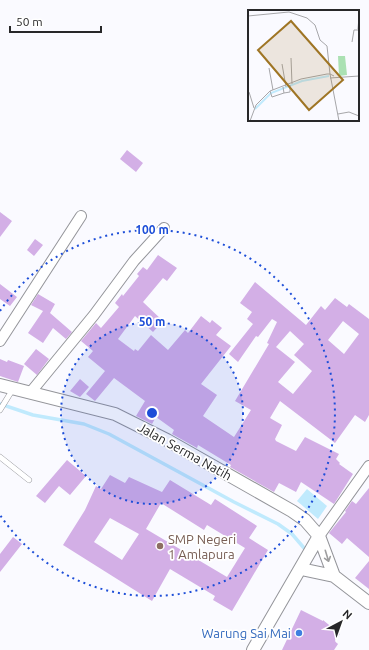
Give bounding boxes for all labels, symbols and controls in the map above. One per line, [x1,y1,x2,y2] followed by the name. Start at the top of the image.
[10,8,101,34] scale bar
[248,10,359,121] inset map
[16,15,43,28] text: 50 m
[135,223,169,236] text: 100 m
[139,315,165,328] text: 50 m
[145,406,159,420] centre of rings
[136,419,234,483] street label: Jalan Serma Natih
[168,532,236,561] place label: SMP Negeri 1 Amlapura
[155,541,165,551] marker: SMP Negeri 1 Amlapura
[324,549,331,562] one-way arrow
[321,602,361,642] north arrow
[341,607,355,622] text: N
[202,626,291,640] place label: Warung Sai Mai
[294,628,304,638] marker: Warung Sai Mai

